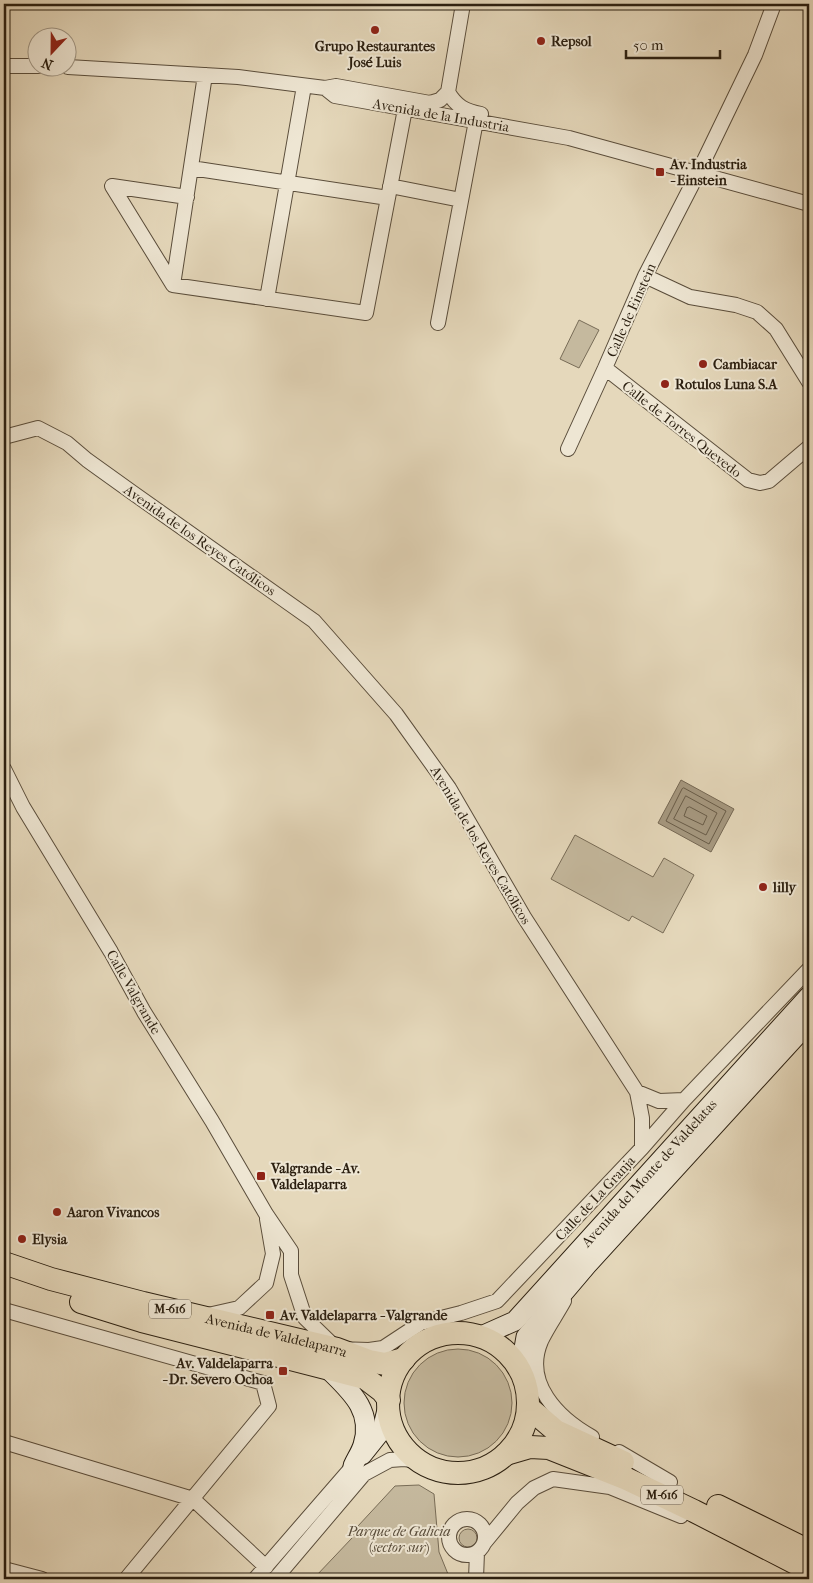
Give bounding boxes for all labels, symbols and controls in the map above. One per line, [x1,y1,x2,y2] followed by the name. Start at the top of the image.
[369,24,381,36] marker: Grupo Restaurantes José Luis
[28,28,78,78] north arrow
[626,28,719,60] scale bar
[551,33,592,50] place label: Repsol
[535,35,547,47] marker: Repsol
[633,36,664,54] text: 50 m
[315,38,436,71] place label: Grupo Restaurantes José Luis
[39,54,55,73] text: N
[370,95,511,136] street label: Avenida de la Industria
[669,156,747,189] place label: Av. Industria - Einstein
[654,166,666,178] marker: Av. Industria - Einstein
[603,261,660,360] street label: Calle de Einstein
[713,356,778,373] place label: Cambiacar
[697,358,709,370] marker: Cambiacar
[675,376,778,393] place label: Rotulos Luna S.A
[619,377,745,481] street label: Calle de Torres Quevedo
[659,378,671,390] marker: Rotulos Luna S.A
[120,481,279,599] street label: Avenida de los Reyes Católicos
[426,762,535,927] street label: Avenida de los Reyes Católicos
[772,879,797,896] place label: lilly
[757,881,769,893] marker: lilly
[103,947,165,1038] street label: Calle Valgrande
[577,1096,720,1251] street label: Avenida del Monte de Valdelatas
[552,1152,639,1244] street label: Calle de La Granja
[270,1160,360,1193] place label: Valgrande - Av. Valdelaparra
[255,1170,267,1182] marker: Valgrande - Av. Valdelaparra
[66,1204,160,1221] place label: Aaron Vivancos
[51,1206,63,1218] marker: Aaron Vivancos
[32,1231,68,1248] place label: Elysia
[16,1233,28,1245] marker: Elysia
[149,1300,191,1318] road number: M-616
[279,1307,448,1324] place label: Av. Valdelaparra - Valgrande
[264,1309,276,1321] marker: Av. Valdelaparra - Valgrande
[203,1310,350,1361] street label: Avenida de Valdelaparra
[162,1355,274,1388] place label: Av. Valdelaparra - Dr. Severo Ochoa
[277,1365,289,1377] marker: Av. Valdelaparra - Dr. Severo Ochoa
[641,1486,683,1504] road number: M-616
[346,1523,451,1556] park label: Parque de Galicia (sector sur)

